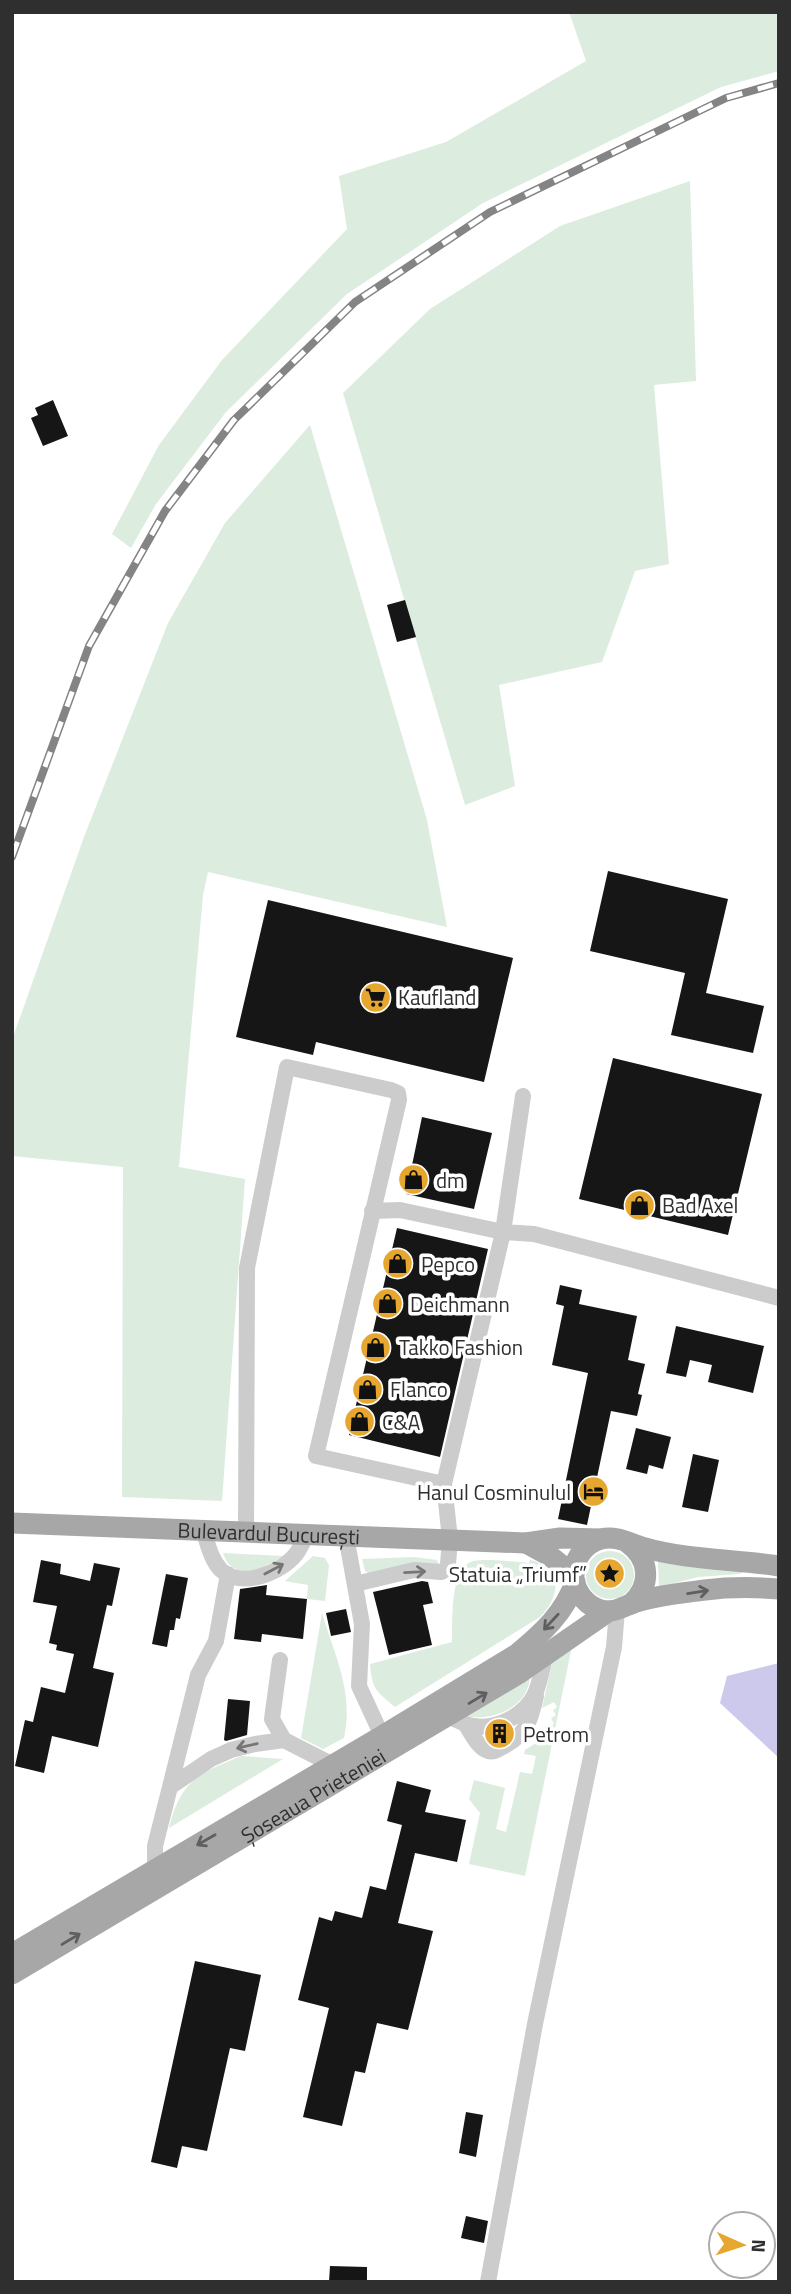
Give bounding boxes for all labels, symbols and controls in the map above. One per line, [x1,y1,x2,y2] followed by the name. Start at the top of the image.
[358,980,392,1014] supermarket icon: Kaufland
[398,981,476,1013] place label: Kaufland
[396,1163,430,1197] shop icon: dm
[436,1164,465,1196] place label: dm
[622,1188,656,1222] shop icon: Bad Axel
[662,1189,738,1221] place label: Bad Axel
[381,1247,415,1281] shop icon: Pepco
[421,1248,475,1280] place label: Pepco
[370,1287,404,1321] shop icon: Deichmann
[410,1288,510,1320] place label: Deichmann
[359,1330,393,1364] shop icon: Takko Fashion
[399,1331,523,1363] place label: Takko Fashion
[350,1372,384,1406] shop icon: Flanco
[390,1373,448,1405] place label: Flanco
[342,1405,376,1439] shop icon: C&A
[382,1406,421,1438] place label: C&A
[577,1475,611,1509] hotel icon: Hanul Cosminulul
[417,1476,571,1508] place label: Hanul Cosminulul
[177,1513,361,1553] street label: Bulevardul București
[593,1557,627,1591] place icon: Statuia „Triumf”
[449,1558,587,1590] place label: Statuia „Triumf”
[264,1562,284,1576] one-way arrow
[404,1565,427,1578] one-way arrow
[687,1585,709,1598] one-way arrow
[543,1613,559,1631] one-way arrow
[467,1691,487,1705] one-way arrow
[483,1717,517,1751] building icon: Petrom
[523,1718,589,1750] place label: Petrom
[235,1740,392,1851] street label: Șoseaua Prieteniei
[236,1740,259,1753] one-way arrow
[196,1833,216,1847] one-way arrow
[60,1931,80,1945] one-way arrow
[707,2210,777,2280] north arrow
[745,2239,774,2253] text: N

